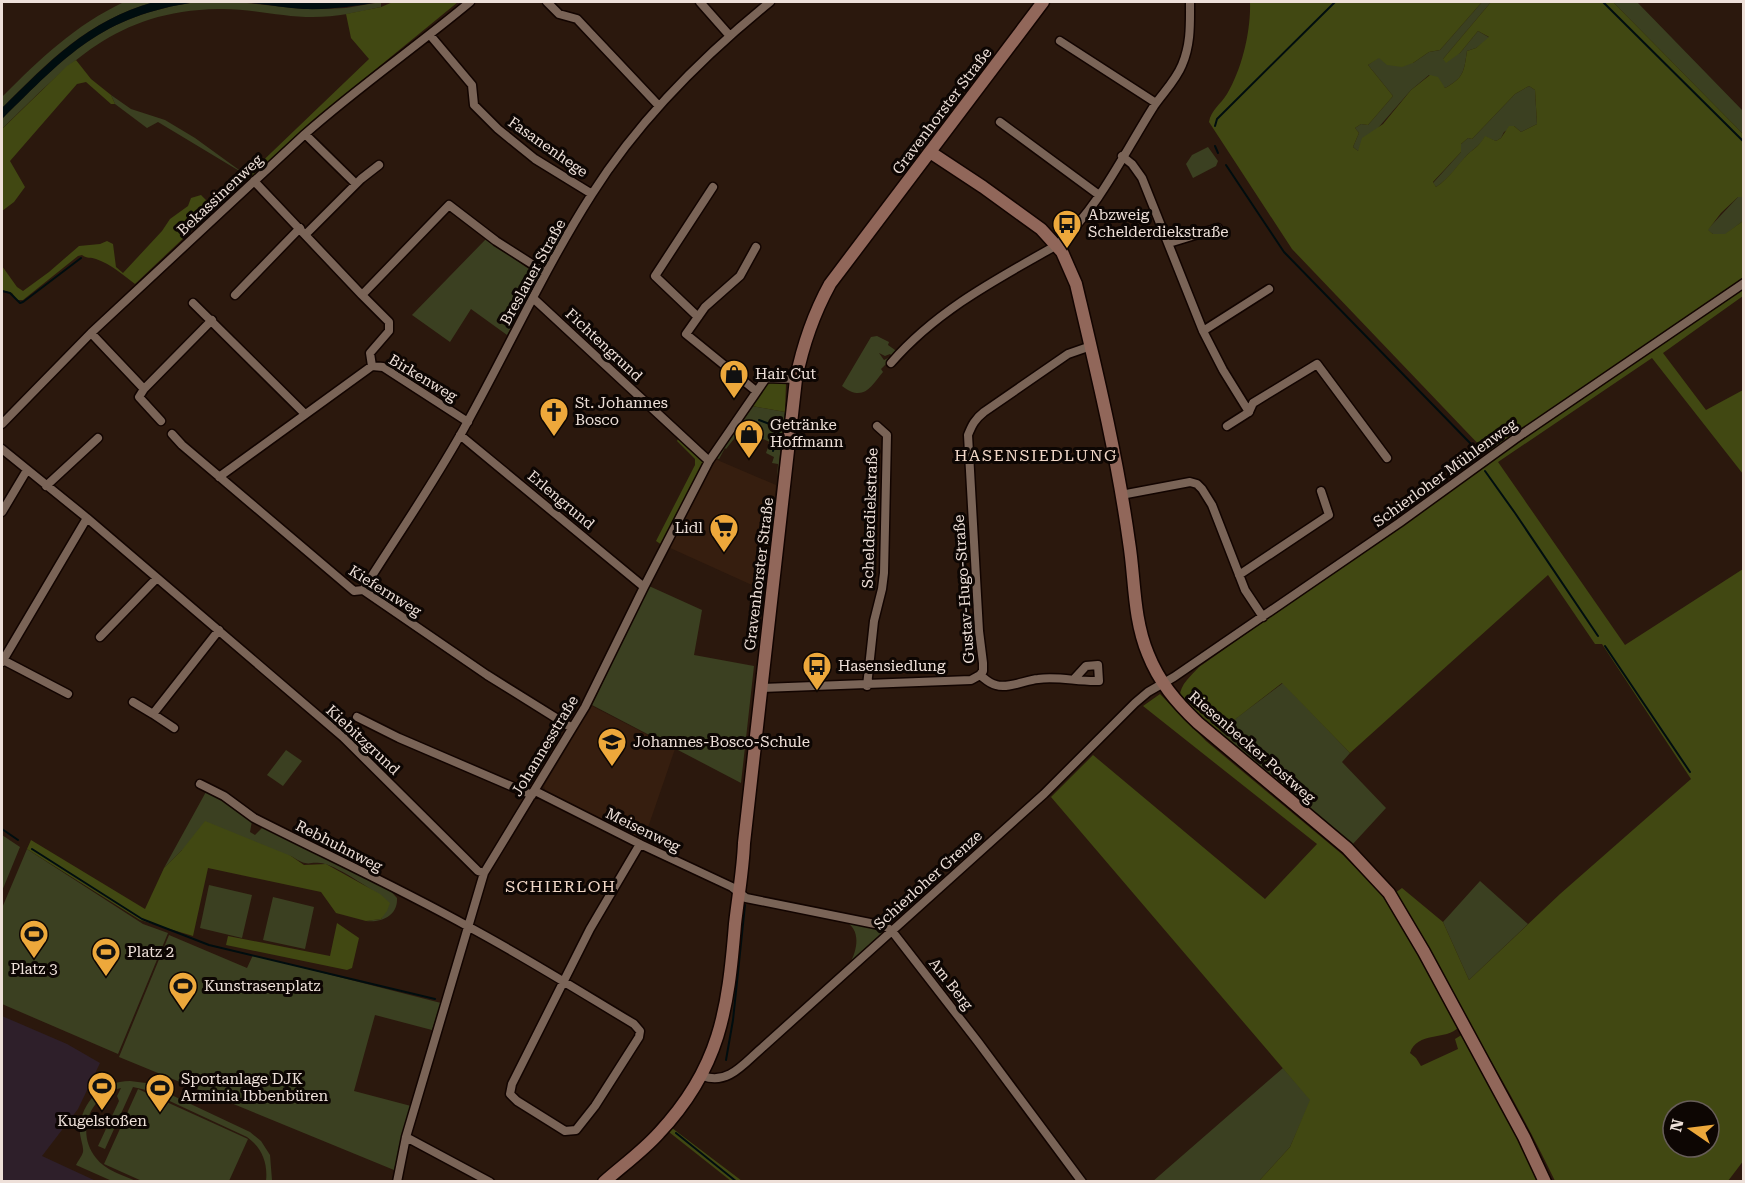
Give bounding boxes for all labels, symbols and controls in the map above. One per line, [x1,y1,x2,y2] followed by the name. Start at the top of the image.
[888,44,996,178] street label: Gravenhorster Straße
[505,113,591,181] street label: Fasanenhege
[173,150,267,239] street label: Bekassinenweg
[1088,206,1229,241] place label: Abzweig Schelderdiekstraße
[1051,208,1083,250] bus stop icon: Abzweig Schelderdiekstraße
[496,216,570,328] street label: Breslauer Straße
[562,305,646,385] street label: Fichtengrund
[386,351,461,406] street label: Birkenweg
[718,358,750,400] shop icon: Hair Cut
[755,365,816,383] place label: Hair Cut
[575,394,668,429] place label: St. Johannes Bosco
[538,396,570,438] church icon: St. Johannes Bosco
[1370,415,1521,531] street label: Schierloher Mühlenweg
[770,416,844,451] place label: Getränke Hoffmann
[733,418,765,460] shop icon: Getränke Hoffmann
[954,446,1118,465] district label: HASENSIEDLUNG
[859,447,881,589] street label: Schelderdiekstraße
[524,467,598,533] street label: Erlengrund
[741,496,777,652] street label: Gravenhorster Straße
[708,512,740,554] supermarket icon: Lidl
[950,514,978,664] street label: Gustav-Hugo-Straße
[675,519,703,537] place label: Lidl
[345,562,425,621] street label: Kiefernweg
[801,650,833,692] bus stop icon: Hasensiedlung
[838,657,946,675] place label: Hasensiedlung
[1185,687,1319,807] street label: Riesenbecker Postweg
[508,692,582,800] street label: Johannesstraße
[322,701,404,779] street label: Kiebitzgrund
[596,726,628,768] school or university icon: Johannes-Bosco-Schule
[633,733,810,751] place label: Johannes-Bosco-Schule
[603,804,684,856] street label: Meisenweg
[293,816,386,876] street label: Rebhuhnweg
[870,827,986,933] street label: Schierloher Grenze
[505,877,617,896] district label: SCHIERLOH
[18,918,50,960] sports icon: Platz 3
[90,936,122,978] sports icon: Platz 2
[127,943,174,961] place label: Platz 2
[925,955,977,1014] street label: Am Berg
[10,960,58,978] place label: Platz 3
[167,970,199,1012] sports icon: Kunstrasenplatz
[204,977,321,995] place label: Kunstrasenplatz
[86,1070,118,1112] sports icon: Kugelstoßen
[181,1070,328,1105] place label: Sportanlage DJK Arminia Ibbenbüren
[144,1072,176,1114] sports icon: Sportanlage DJK Arminia Ibbenbüren
[1661,1099,1721,1159] north arrow
[57,1112,147,1130] place label: Kugelstoßen
[1666,1117,1688,1134] text: N

